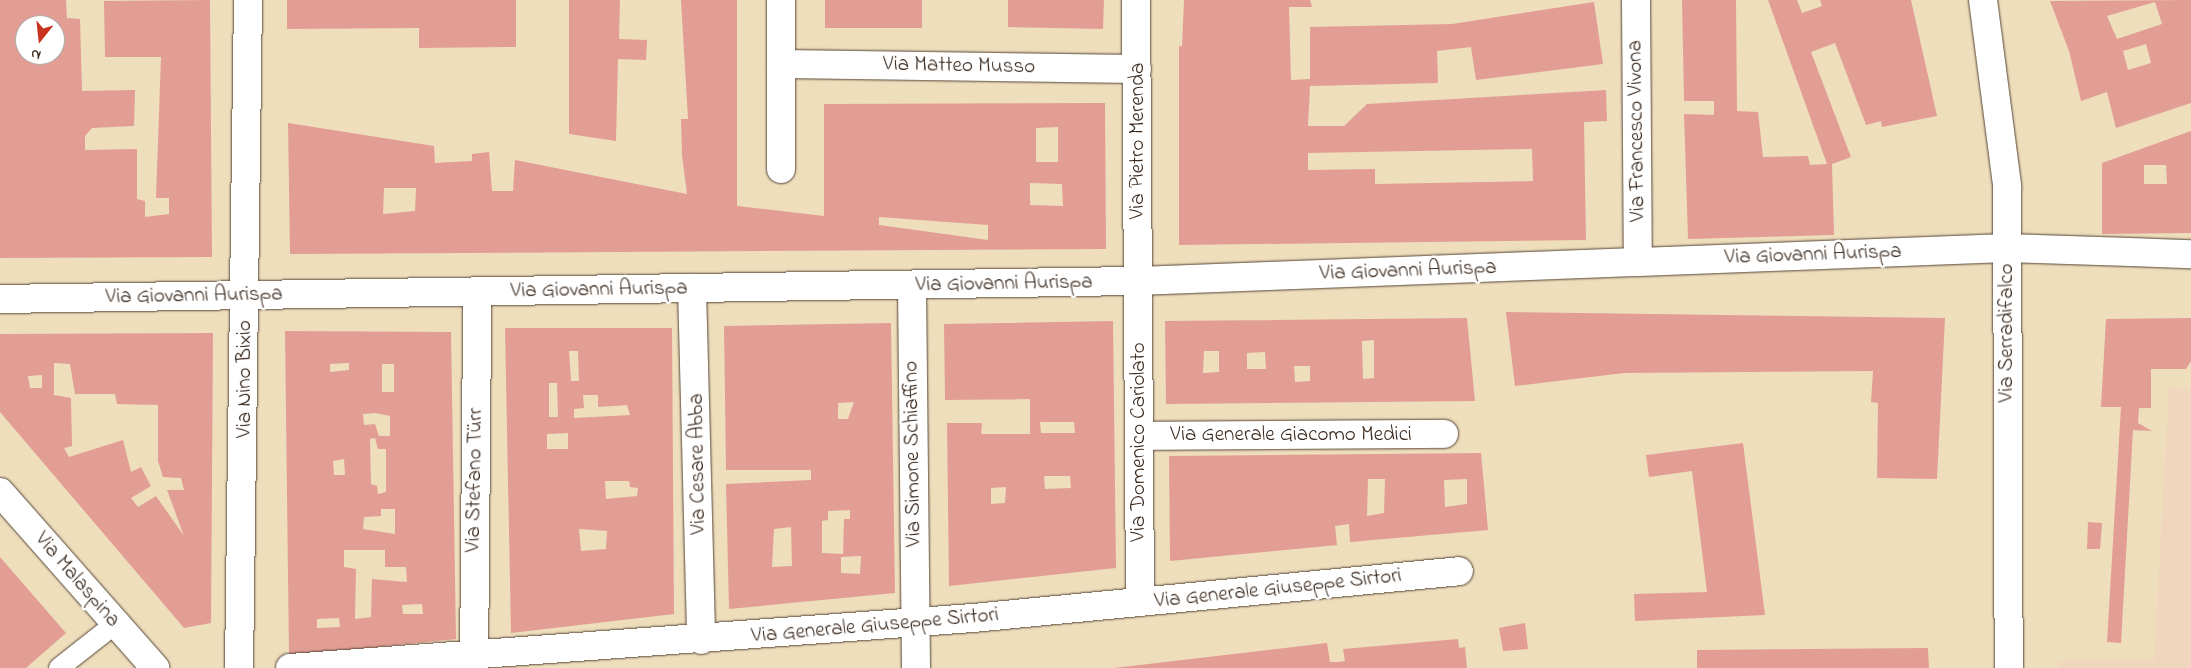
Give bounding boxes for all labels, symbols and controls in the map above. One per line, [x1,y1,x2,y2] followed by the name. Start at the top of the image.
[15,15,65,65] north arrow
[1623,40,1651,222] street label: Via Francesco Vivona
[29,43,43,65] text: N
[883,52,1035,80] street label: Via Matteo Musso
[1125,63,1151,219] street label: Via Pietro Merenda
[1724,239,1902,271] street label: Via Giovanni Aurispa
[1319,255,1497,287] street label: Via Giovanni Aurispa
[1994,264,2020,402] street label: Via Serradifalco
[915,270,1093,298] street label: Via Giovanni Aurispa
[510,276,688,304] street label: Via Giovanni Aurispa
[105,282,283,310] street label: Via Giovanni Aurispa
[232,320,258,438] street label: Via Nino Bixio
[1126,342,1152,542] street label: Via Domenico Cariolato
[899,361,927,547] street label: Via Simone Schiaffino
[684,393,712,535] street label: Via Cesare Abba
[461,407,489,553] street label: Via Stefano Türr
[1170,422,1412,448] street label: Via Generale Giacomo Medici
[29,527,125,633] street label: Via Malaspina
[1153,563,1403,615] street label: Via Generale Giuseppe Sirtori
[750,603,1000,649] street label: Via Generale Giuseppe Sirtori

